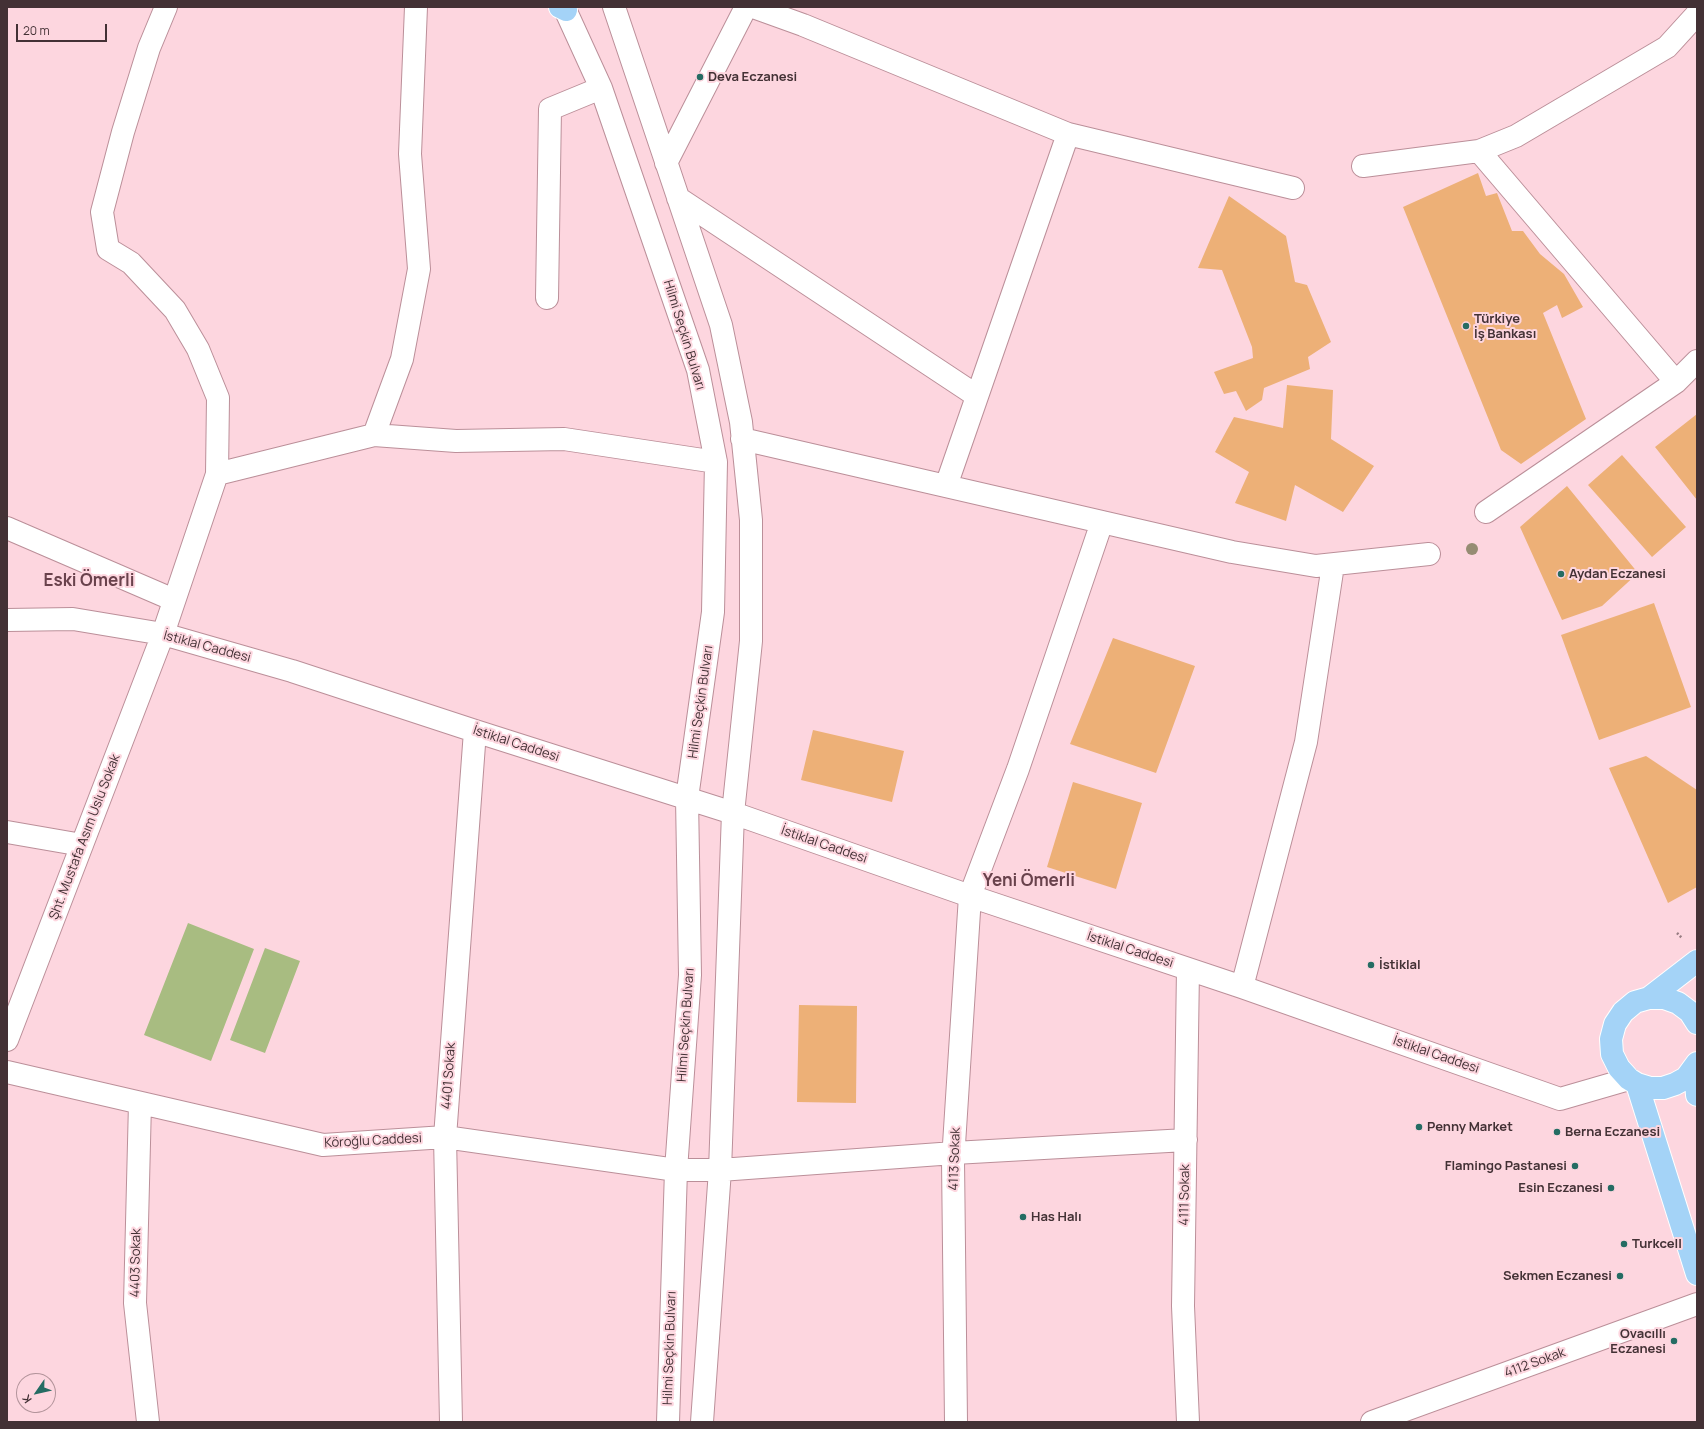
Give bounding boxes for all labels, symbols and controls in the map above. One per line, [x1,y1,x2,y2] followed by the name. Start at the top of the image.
[18,16,109,42] scale bar
[23,22,50,39] text: 20 m
[708,69,797,85] place label: Deva Eczanesi
[695,72,705,82] marker: Deva Eczanesi
[660,278,708,392] street label: Hilmi Seçkin Bulvarı
[1474,311,1536,342] place label: Türkiye İş Bankası
[1461,321,1471,331] marker: Türkiye İş Bankası
[1569,566,1666,582] place label: Aydan Eczanesi
[1556,569,1566,579] marker: Aydan Eczanesi
[44,571,134,591] district label: Eski Ömerli
[162,628,252,666] street label: İstiklal Caddesi
[685,644,717,760] street label: Hilmi Seçkin Bulvarı
[471,723,561,765] street label: İstiklal Caddesi
[46,752,124,922] street label: Şht. Mustafa Asım Uslu Sokak
[779,823,869,867] street label: İstiklal Caddesi
[983,871,1075,891] district label: Yeni Ömerli
[1085,929,1175,971] street label: İstiklal Caddesi
[1379,957,1421,973] place label: İstiklal
[1366,960,1376,970] marker: İstiklal
[674,968,698,1082] street label: Hilmi Seçkin Bulvarı
[1391,1033,1481,1077] street label: İstiklal Caddesi
[439,1042,459,1110] street label: 4401 Sokak
[1427,1119,1513,1135] place label: Penny Market
[1414,1122,1424,1132] marker: Penny Market
[1565,1124,1660,1140] place label: Berna Eczanesi
[946,1127,964,1191] street label: 4113 Sokak
[1552,1127,1562,1137] marker: Berna Eczanesi
[324,1131,422,1151] street label: Köroğlu Caddesi
[1445,1158,1567,1174] place label: Flamingo Pastanesi
[1570,1161,1580,1171] marker: Flamingo Pastanesi
[1177,1164,1193,1226] street label: 4111 Sokak
[1518,1180,1603,1196] place label: Esin Eczanesi
[1606,1183,1616,1193] marker: Esin Eczanesi
[1031,1209,1082,1225] place label: Has Halı
[1018,1212,1028,1222] marker: Has Halı
[128,1228,144,1298] street label: 4403 Sokak
[1632,1236,1682,1252] place label: Turkcell
[1619,1239,1629,1249] marker: Turkcell
[1503,1268,1612,1284] place label: Sekmen Eczanesi
[1615,1271,1625,1281] marker: Sekmen Eczanesi
[660,1291,680,1405] street label: Hilmi Seçkin Bulvarı
[1610,1326,1666,1357] place label: Ovacıllı Eczanesi
[1669,1336,1679,1346] marker: Ovacıllı Eczanesi
[1502,1345,1568,1381] street label: 4112 Sokak
[16,1373,56,1413] north arrow
[18,1392,35,1407] text: K

